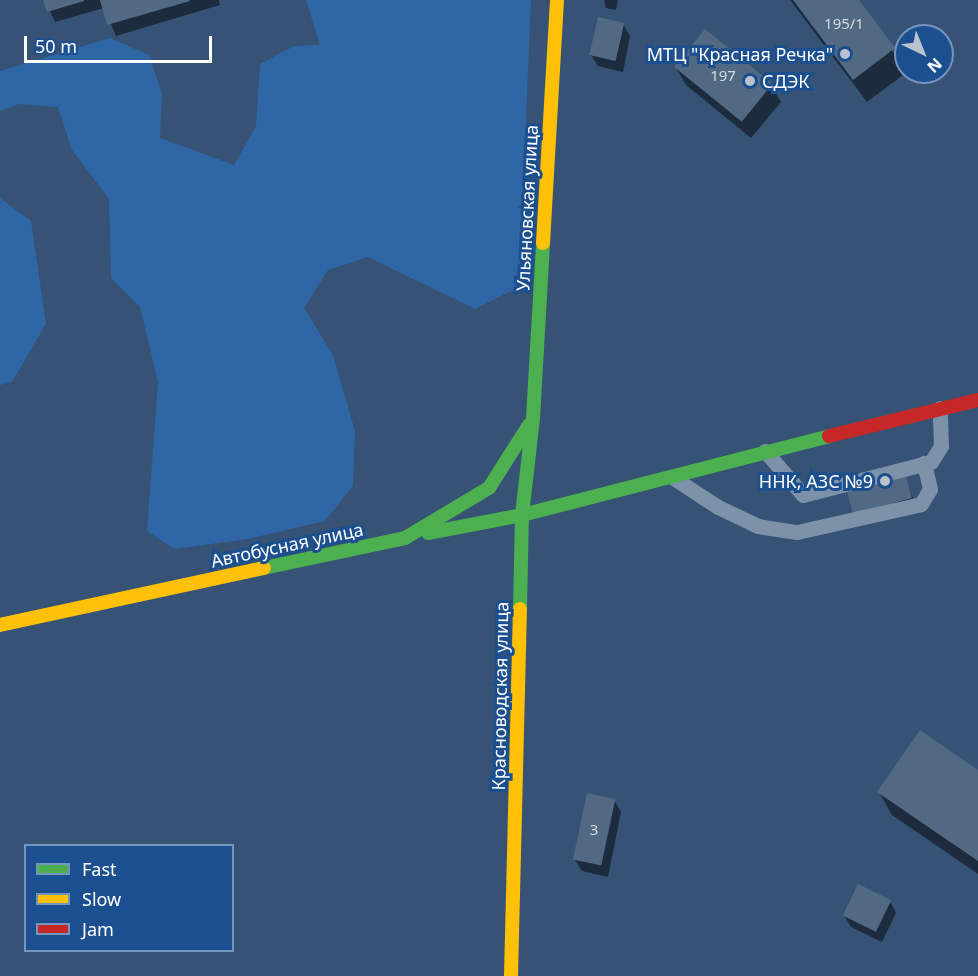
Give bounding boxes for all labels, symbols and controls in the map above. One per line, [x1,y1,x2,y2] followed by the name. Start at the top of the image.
[824,15,864,33] house number: 195/1
[27,24,214,62] scale bar
[894,24,954,84] north arrow
[35,34,77,58] text: 50 m
[647,43,833,65] place label: МТЦ "Красная Речка"
[838,47,852,61] marker: МТЦ "Красная Речка"
[923,53,947,78] text: N
[710,67,736,85] house number: 197
[762,70,810,92] place label: СДЭК
[743,74,757,88] marker: СДЭК
[512,124,542,292] street label: Ульяновская улица
[759,470,873,492] place label: ННК, АЗС №9
[878,474,892,488] marker: ННК, АЗС №9
[209,518,365,572] street label: Автобусная улица
[488,602,512,790] street label: Красноводская улица
[590,821,598,839] house number: 3
[24,844,234,952] legend
[82,857,117,881] text: Fast
[82,887,121,911] text: Slow
[82,917,114,941] text: Jam

